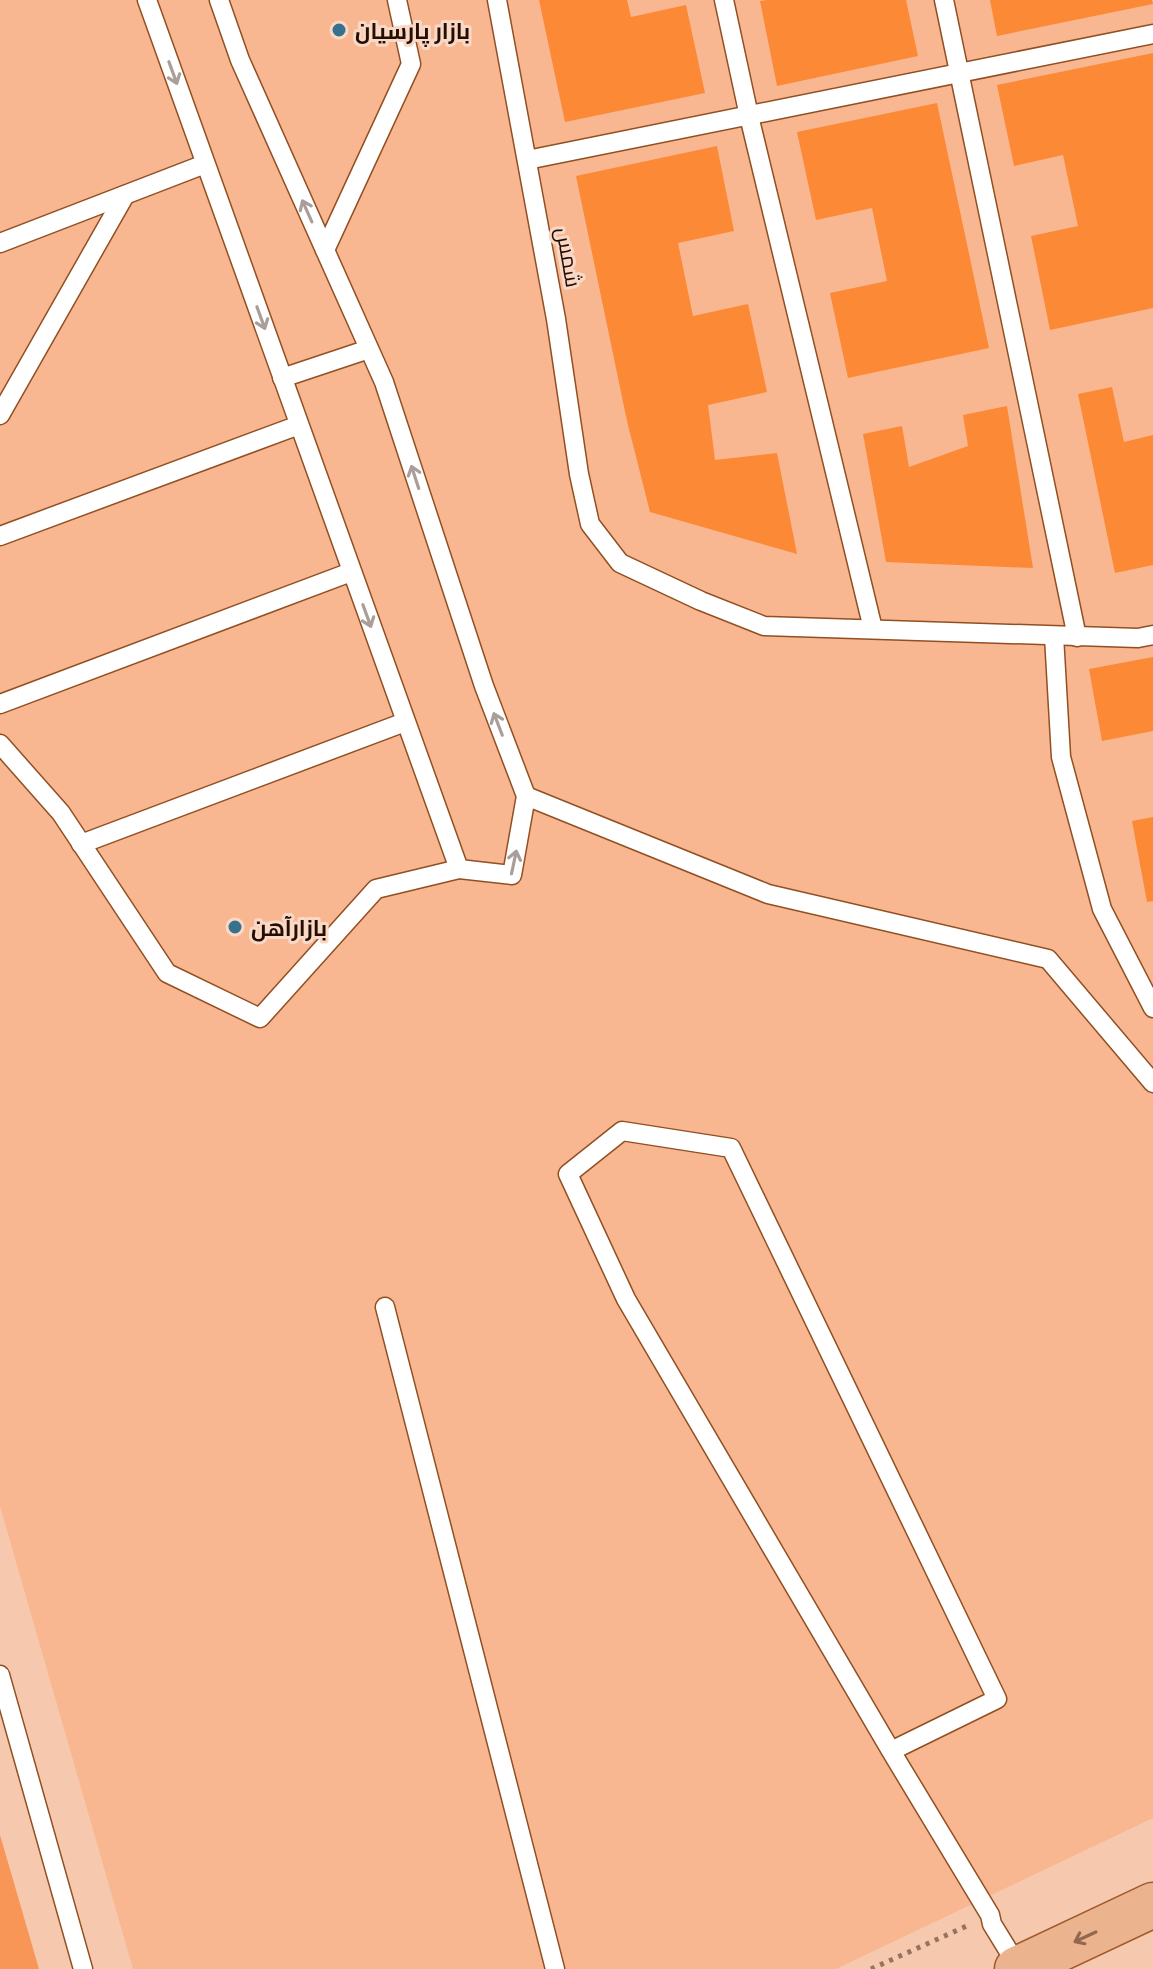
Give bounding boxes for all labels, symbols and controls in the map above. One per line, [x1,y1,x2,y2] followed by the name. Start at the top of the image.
[355,15,470,47] place label: بازار پارسیان
[330,21,348,39] marker: بازار پارسیان
[167,61,181,85] one-way arrow
[299,199,314,223] one-way arrow
[550,225,590,289] street label: شمس
[254,305,269,330] one-way arrow
[407,465,422,491] one-way arrow
[361,603,375,628] one-way arrow
[490,712,504,736] one-way arrow
[507,849,522,875] one-way arrow
[251,912,327,942] place label: بازارآهن
[226,918,244,936] marker: بازارآهن
[1074,1930,1098,1945] one-way arrow

